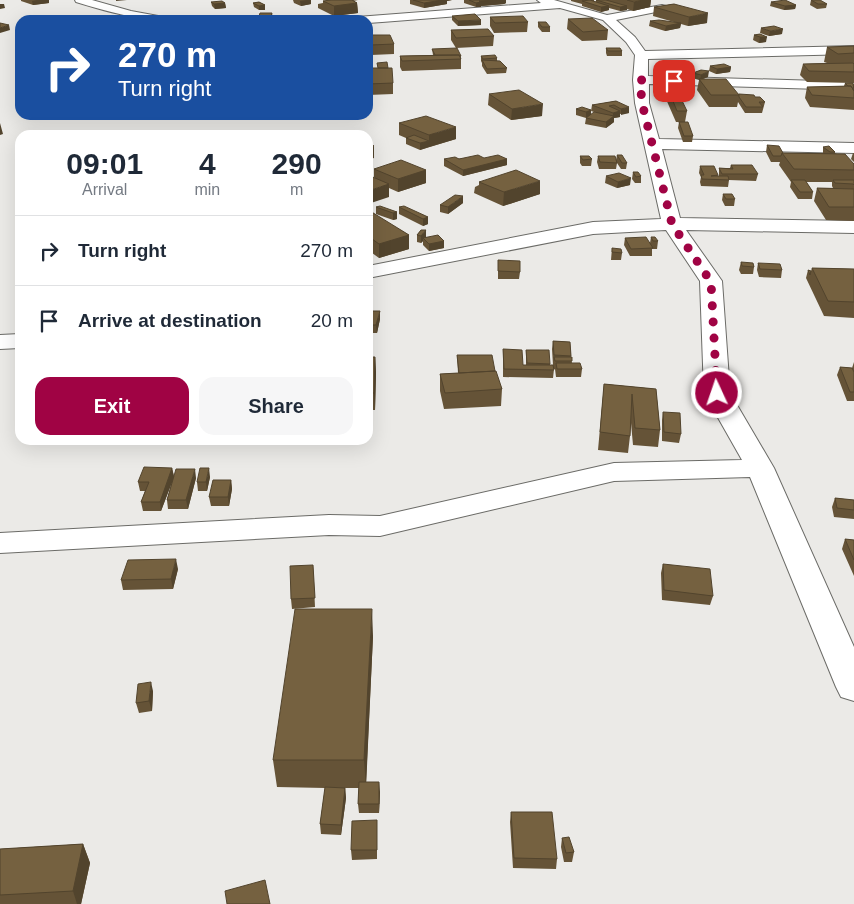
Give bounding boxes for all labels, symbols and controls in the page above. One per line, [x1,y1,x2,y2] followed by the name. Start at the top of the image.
[35,35,100,100] icon: right
[118,35,217,74] text: 270 m
[653,60,695,102] pin
[660,67,688,95] icon: arrive
[118,76,211,101] text: Turn right
[66,147,143,180] text: 09:01
[199,147,216,180] text: 4
[272,147,322,180] text: 290
[82,181,127,198] text: Arrival
[194,181,220,198] text: min
[290,181,303,198] text: m
[35,237,63,265] icon: right
[78,240,166,261] text: Turn right
[300,240,353,261] text: 270 m
[35,307,63,335] icon: arrive
[78,310,262,331] text: Arrive at destination
[311,310,353,331] text: 20 m
[690,366,742,418] position arrow
[35,377,189,435] button: Exit
[199,377,353,435] button: Share

